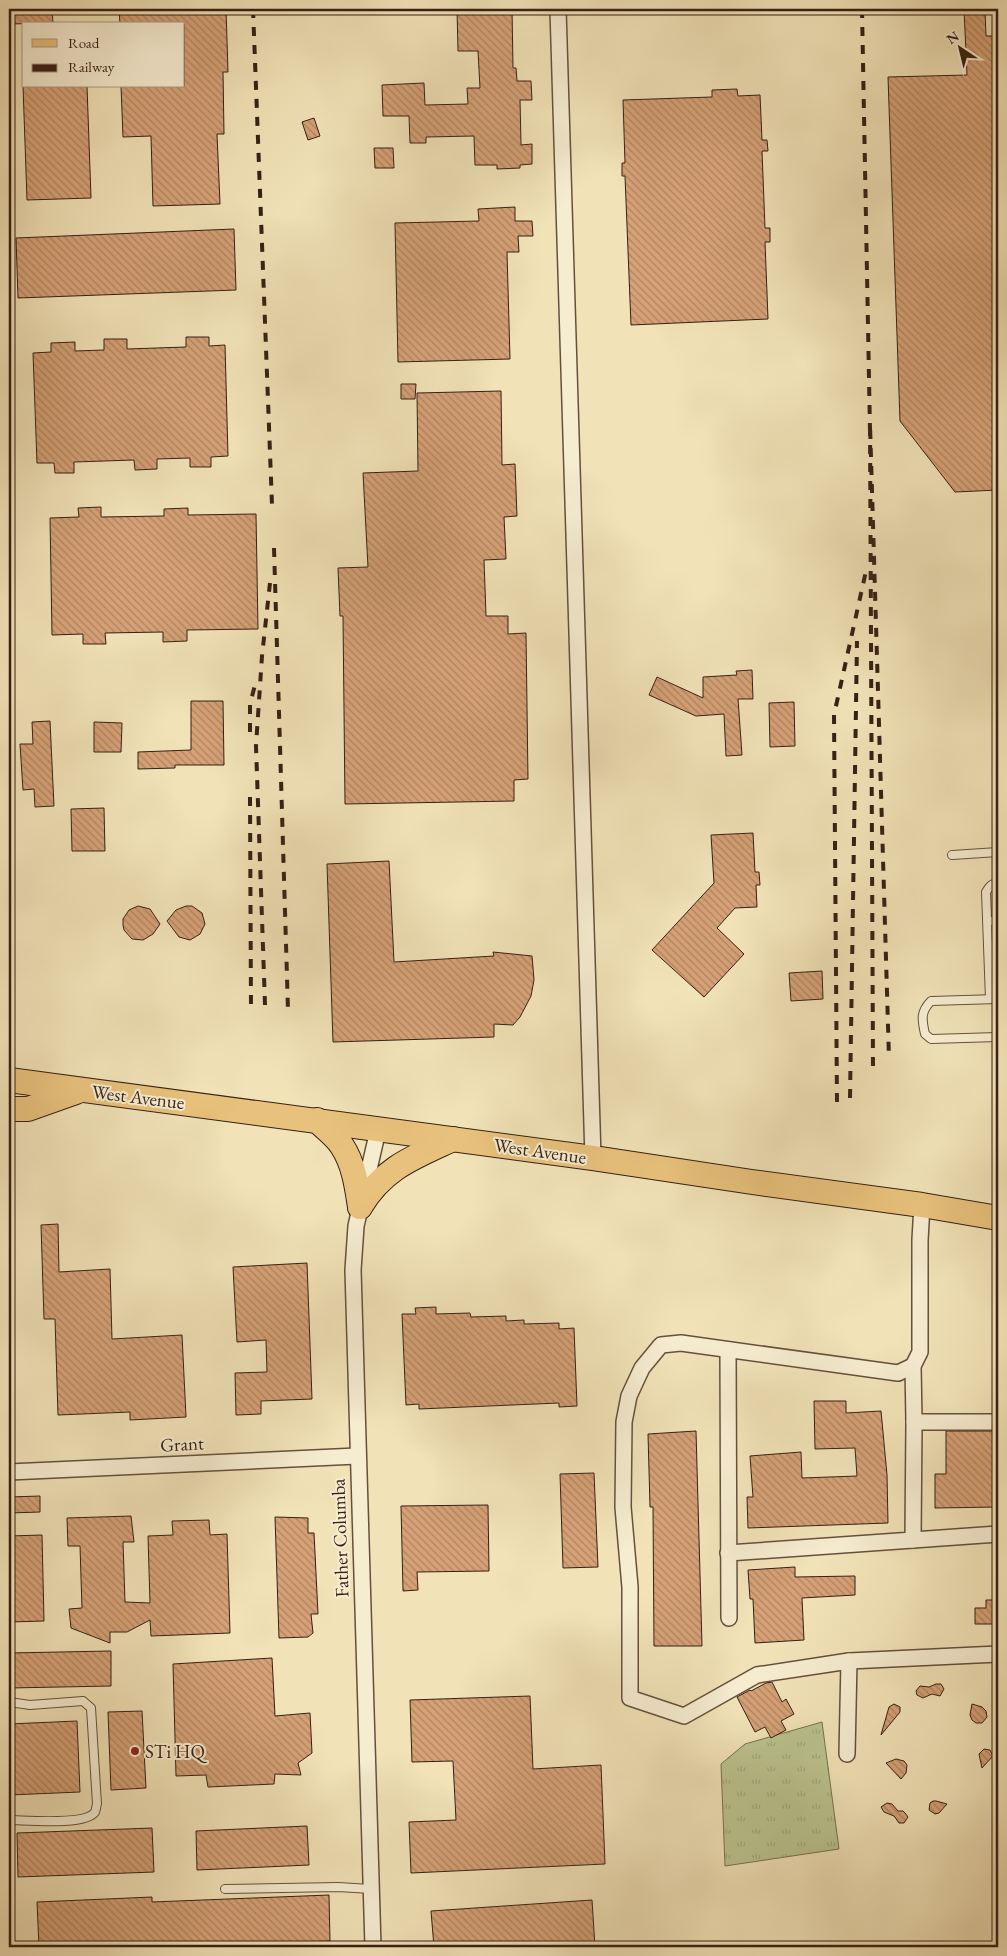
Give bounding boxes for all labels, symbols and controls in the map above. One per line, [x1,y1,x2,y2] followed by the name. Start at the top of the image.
[22,22,185,88] legend
[934,22,984,72] north arrow
[943,26,963,48] text: N
[68,33,100,52] text: Road
[68,57,115,76] text: Railway
[90,1079,186,1115] street label: West Avenue
[492,1132,588,1170] street label: West Avenue
[159,1430,205,1458] street label: Grant
[325,1478,355,1598] street label: Father Columba
[145,1739,207,1764] place label: STi HQ
[129,1745,141,1757] marker: STi HQ

